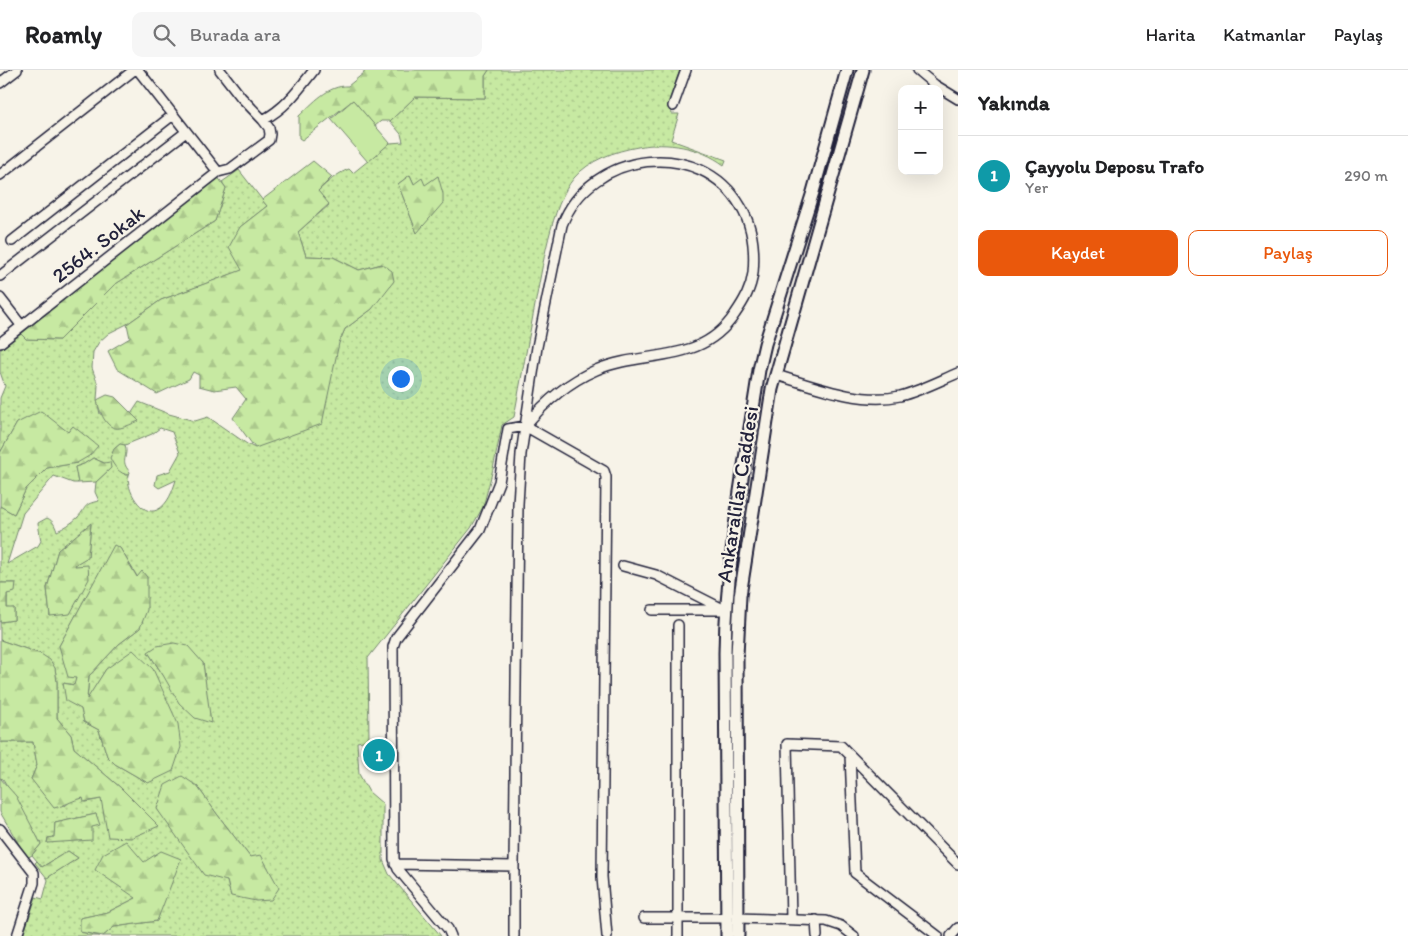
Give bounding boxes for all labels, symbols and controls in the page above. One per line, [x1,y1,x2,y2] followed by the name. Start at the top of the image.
[132,12,482,57] search box
[25,20,102,49] text: Roamly
[150,21,178,49] icon: search
[190,23,281,46] text: Burada ara
[1146,24,1195,46] text: Harita
[1223,24,1306,46] text: Katmanlar
[1334,24,1383,46] text: Paylaş
[898,85,943,175] map controls
[898,85,943,130] button: +
[978,90,1050,115] text: Yakında
[898,130,943,175] button: −
[1025,155,1204,178] text: Çayyolu Deposu Trafo
[990,166,998,185] text: 1
[1344,166,1388,185] text: 290 m
[1025,178,1048,197] text: Yer
[47,200,149,288] street label: 2564. Sokak
[978,230,1178,276] button: Kaydet
[1188,230,1388,276] button: Paylaş
[388,366,414,392] your location
[711,404,763,584] street label: Ankaralılar Caddesi
[363,736,395,774] pin: 1

